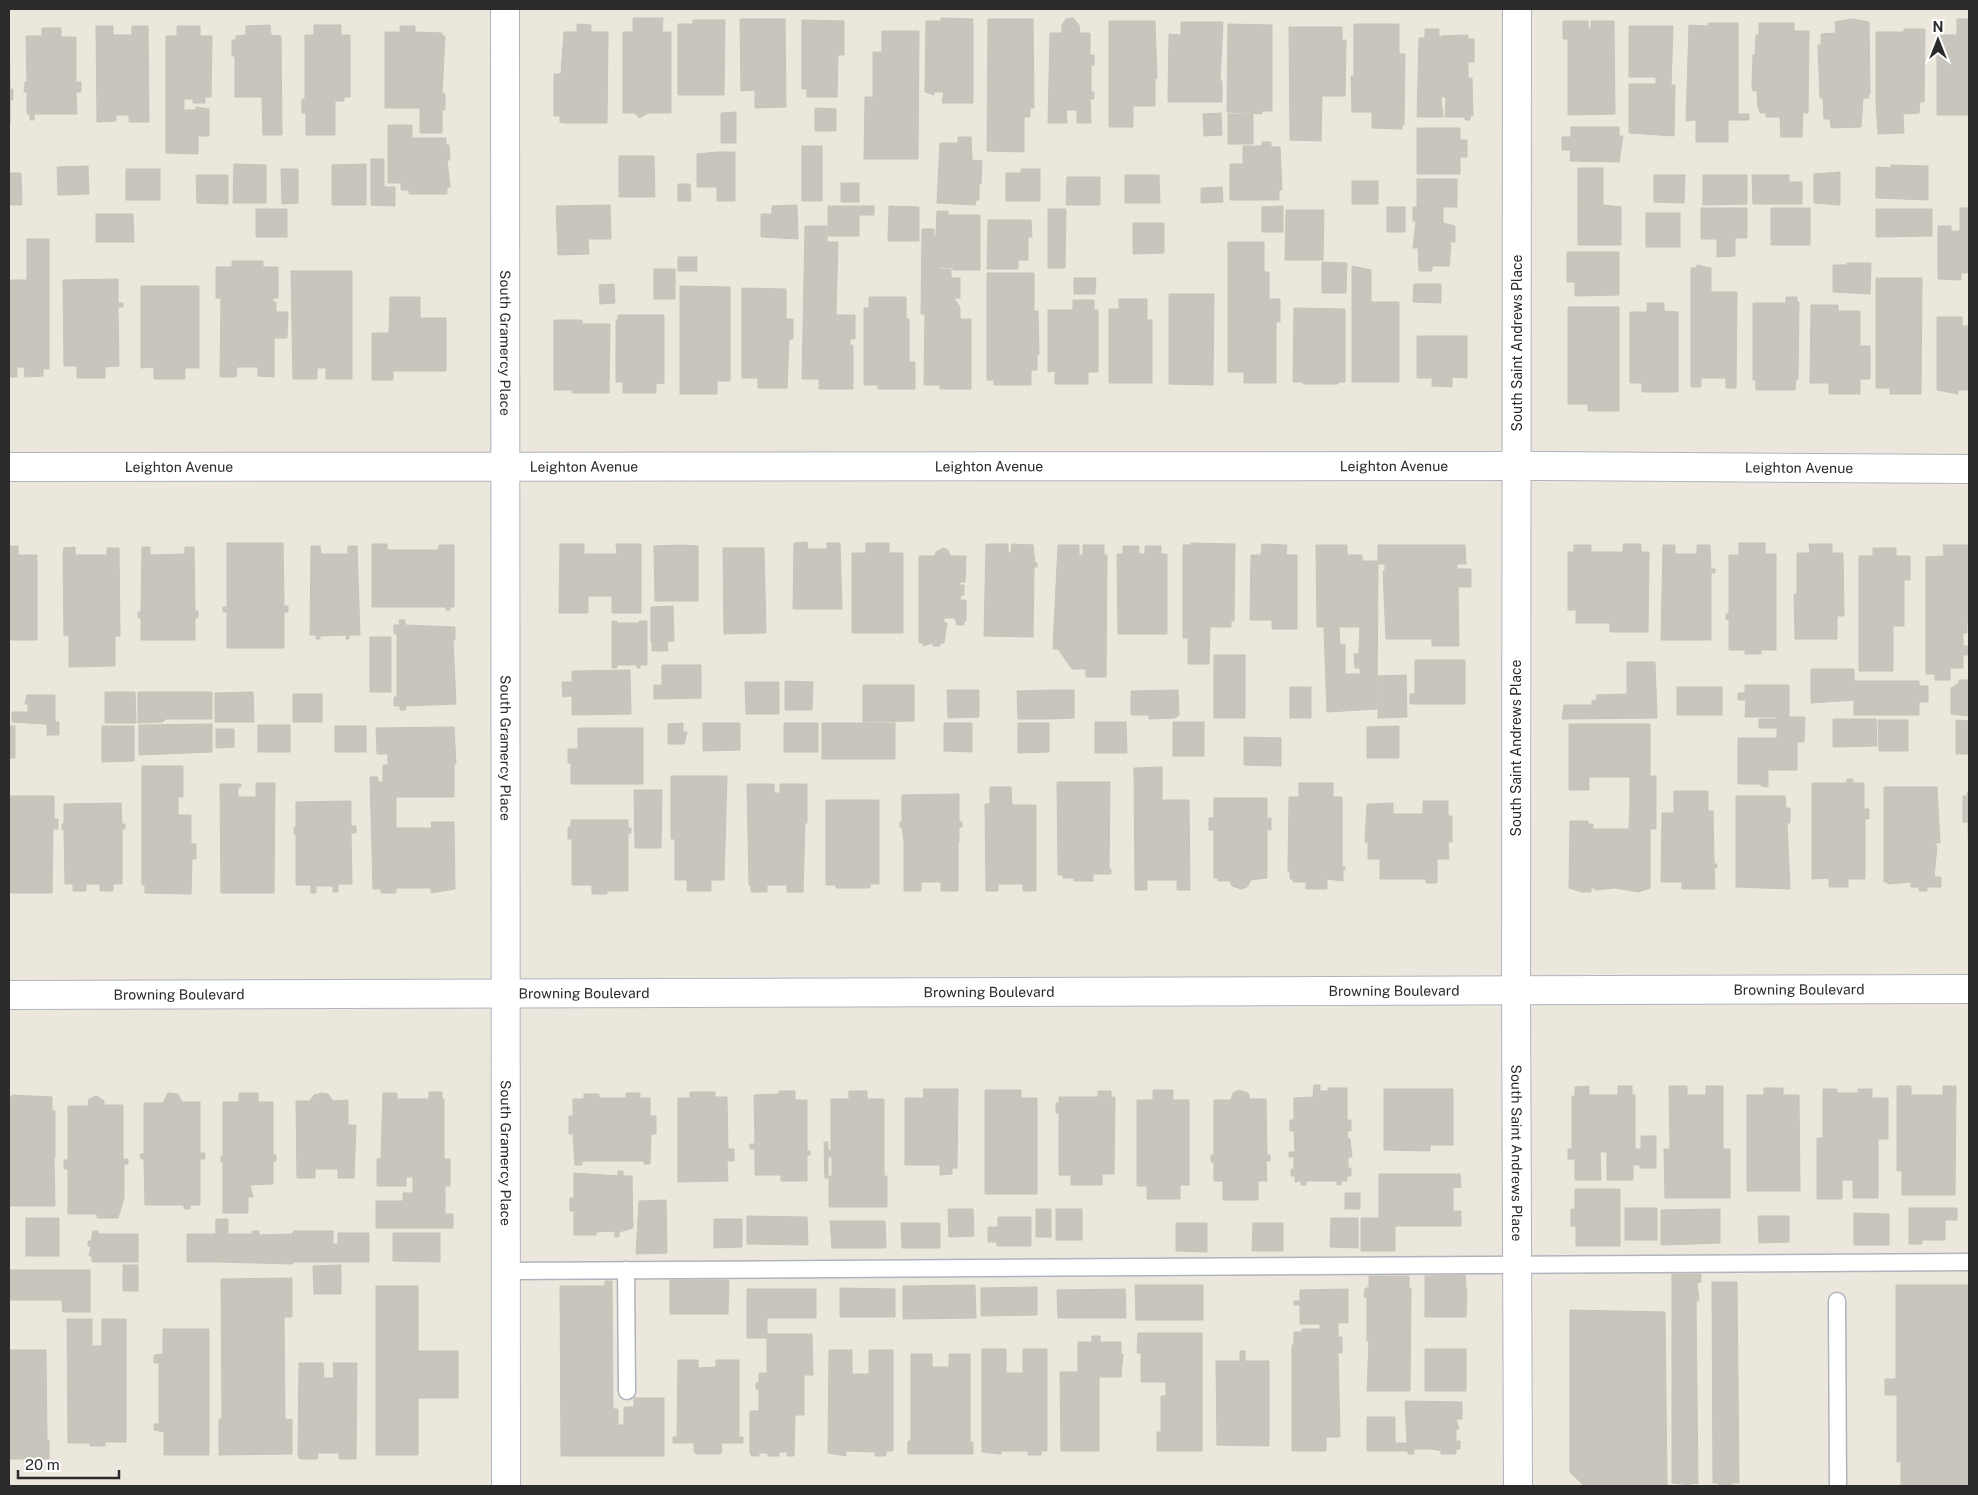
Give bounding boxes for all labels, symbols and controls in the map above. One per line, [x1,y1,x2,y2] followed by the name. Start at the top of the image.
[1913,15,1963,65] north arrow
[1933,19,1943,35] text: N
[1509,255,1525,431] street label: South Saint Andrews Place
[497,270,513,416] street label: South Gramercy Place
[935,458,1043,474] street label: Leighton Avenue
[1340,458,1448,474] street label: Leighton Avenue
[125,459,233,475] street label: Leighton Avenue
[530,459,638,475] street label: Leighton Avenue
[1745,459,1853,476] street label: Leighton Avenue
[1508,660,1524,836] street label: South Saint Andrews Place
[497,675,514,821] street label: South Gramercy Place
[1733,981,1865,998] street label: Browning Boulevard
[1328,983,1460,999] street label: Browning Boulevard
[923,984,1055,1000] street label: Browning Boulevard
[518,985,650,1001] street label: Browning Boulevard
[113,986,245,1003] street label: Browning Boulevard
[1508,1064,1525,1242] street label: South Saint Andrews Place
[498,1080,514,1226] street label: South Gramercy Place
[18,1448,119,1480] scale bar
[25,1456,60,1473] text: 20 m

